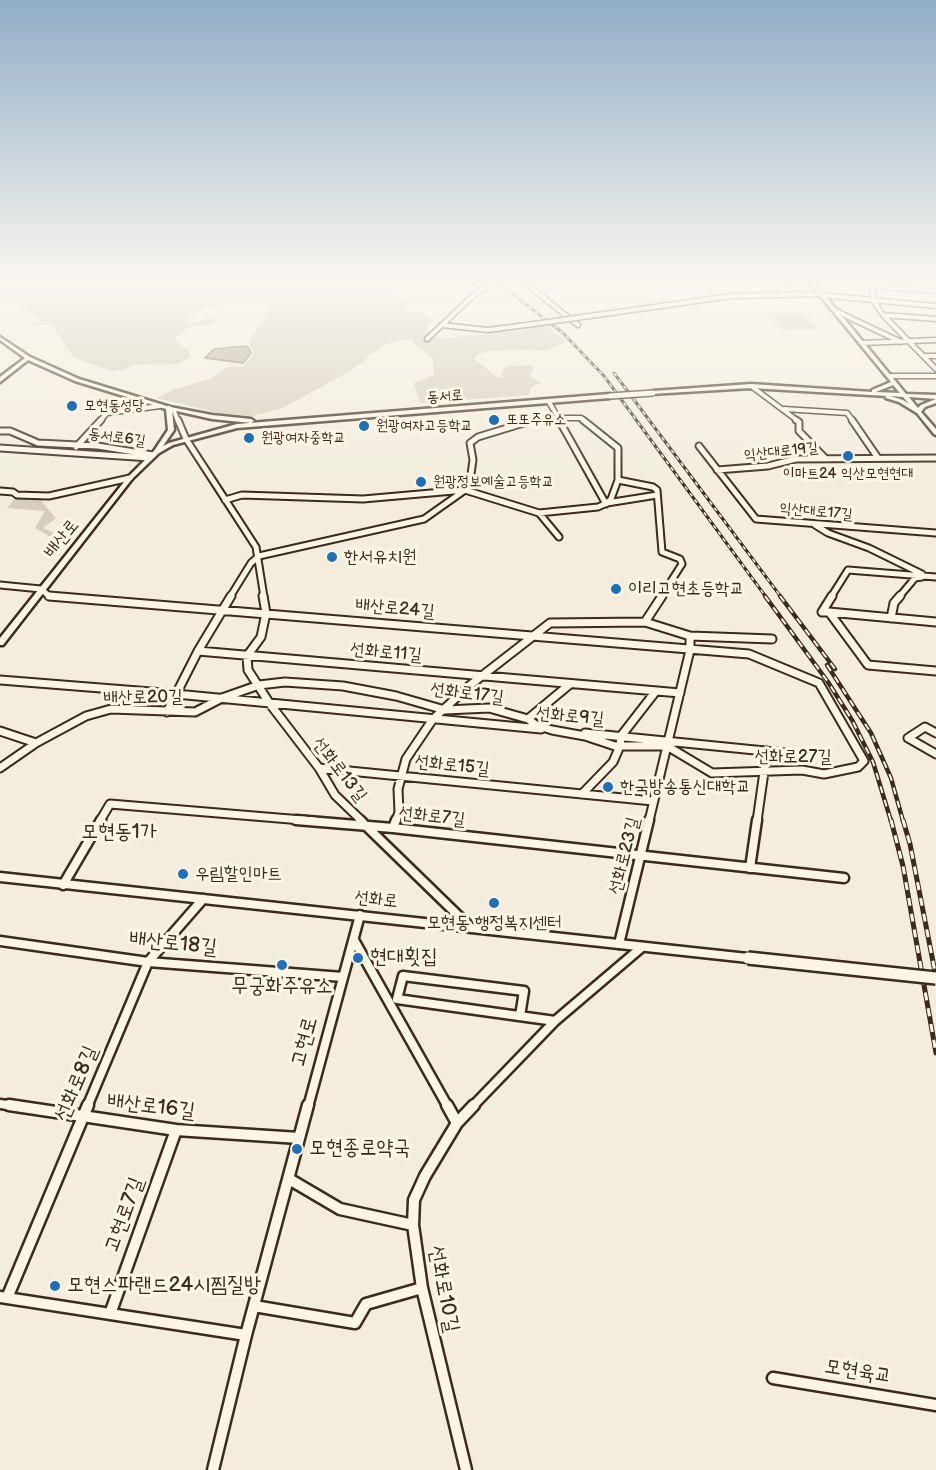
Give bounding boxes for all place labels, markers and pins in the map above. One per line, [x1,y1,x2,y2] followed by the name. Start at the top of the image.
[84,397,144,415] place label: 모현동성당
[65,399,79,413] marker: 모현동성당
[506,411,566,429] place label: 또또주유소
[487,413,501,427] marker: 또또주유소
[376,417,473,435] place label: 원광여자고등학교
[357,419,371,433] marker: 원광여자고등학교
[261,429,345,447] place label: 원광여자중학교
[242,431,256,445] marker: 원광여자중학교
[841,449,855,463] marker: 이마트24 익산모현현대
[783,465,913,483] place label: 이마트24 익산모현현대
[433,473,554,491] place label: 원광정보예술고등학교
[414,475,428,489] marker: 원광정보예술고등학교
[344,546,416,568] place label: 한서유치원
[325,550,339,564] marker: 한서유치원
[628,578,744,600] place label: 이리고현초등학교
[609,582,623,596] marker: 이리고현초등학교
[620,776,750,798] place label: 한국방송통신대학교
[601,780,615,794] marker: 한국방송통신대학교
[195,863,282,885] place label: 우림할인마트
[176,867,190,881] marker: 우림할인마트
[487,896,501,910] marker: 모현동 행정복지센터
[426,912,562,934] place label: 모현동 행정복지센터
[370,945,438,971] place label: 현대횟집
[351,951,365,965] marker: 현대횟집
[275,958,289,972] marker: 무궁화주유소
[231,974,333,1000] place label: 무궁화주유소
[309,1136,410,1162] place label: 모현종로약국
[290,1142,304,1156] marker: 모현종로약국
[67,1273,261,1299] place label: 모현스파랜드24시찜질방
[48,1279,62,1293] marker: 모현스파랜드24시찜질방

